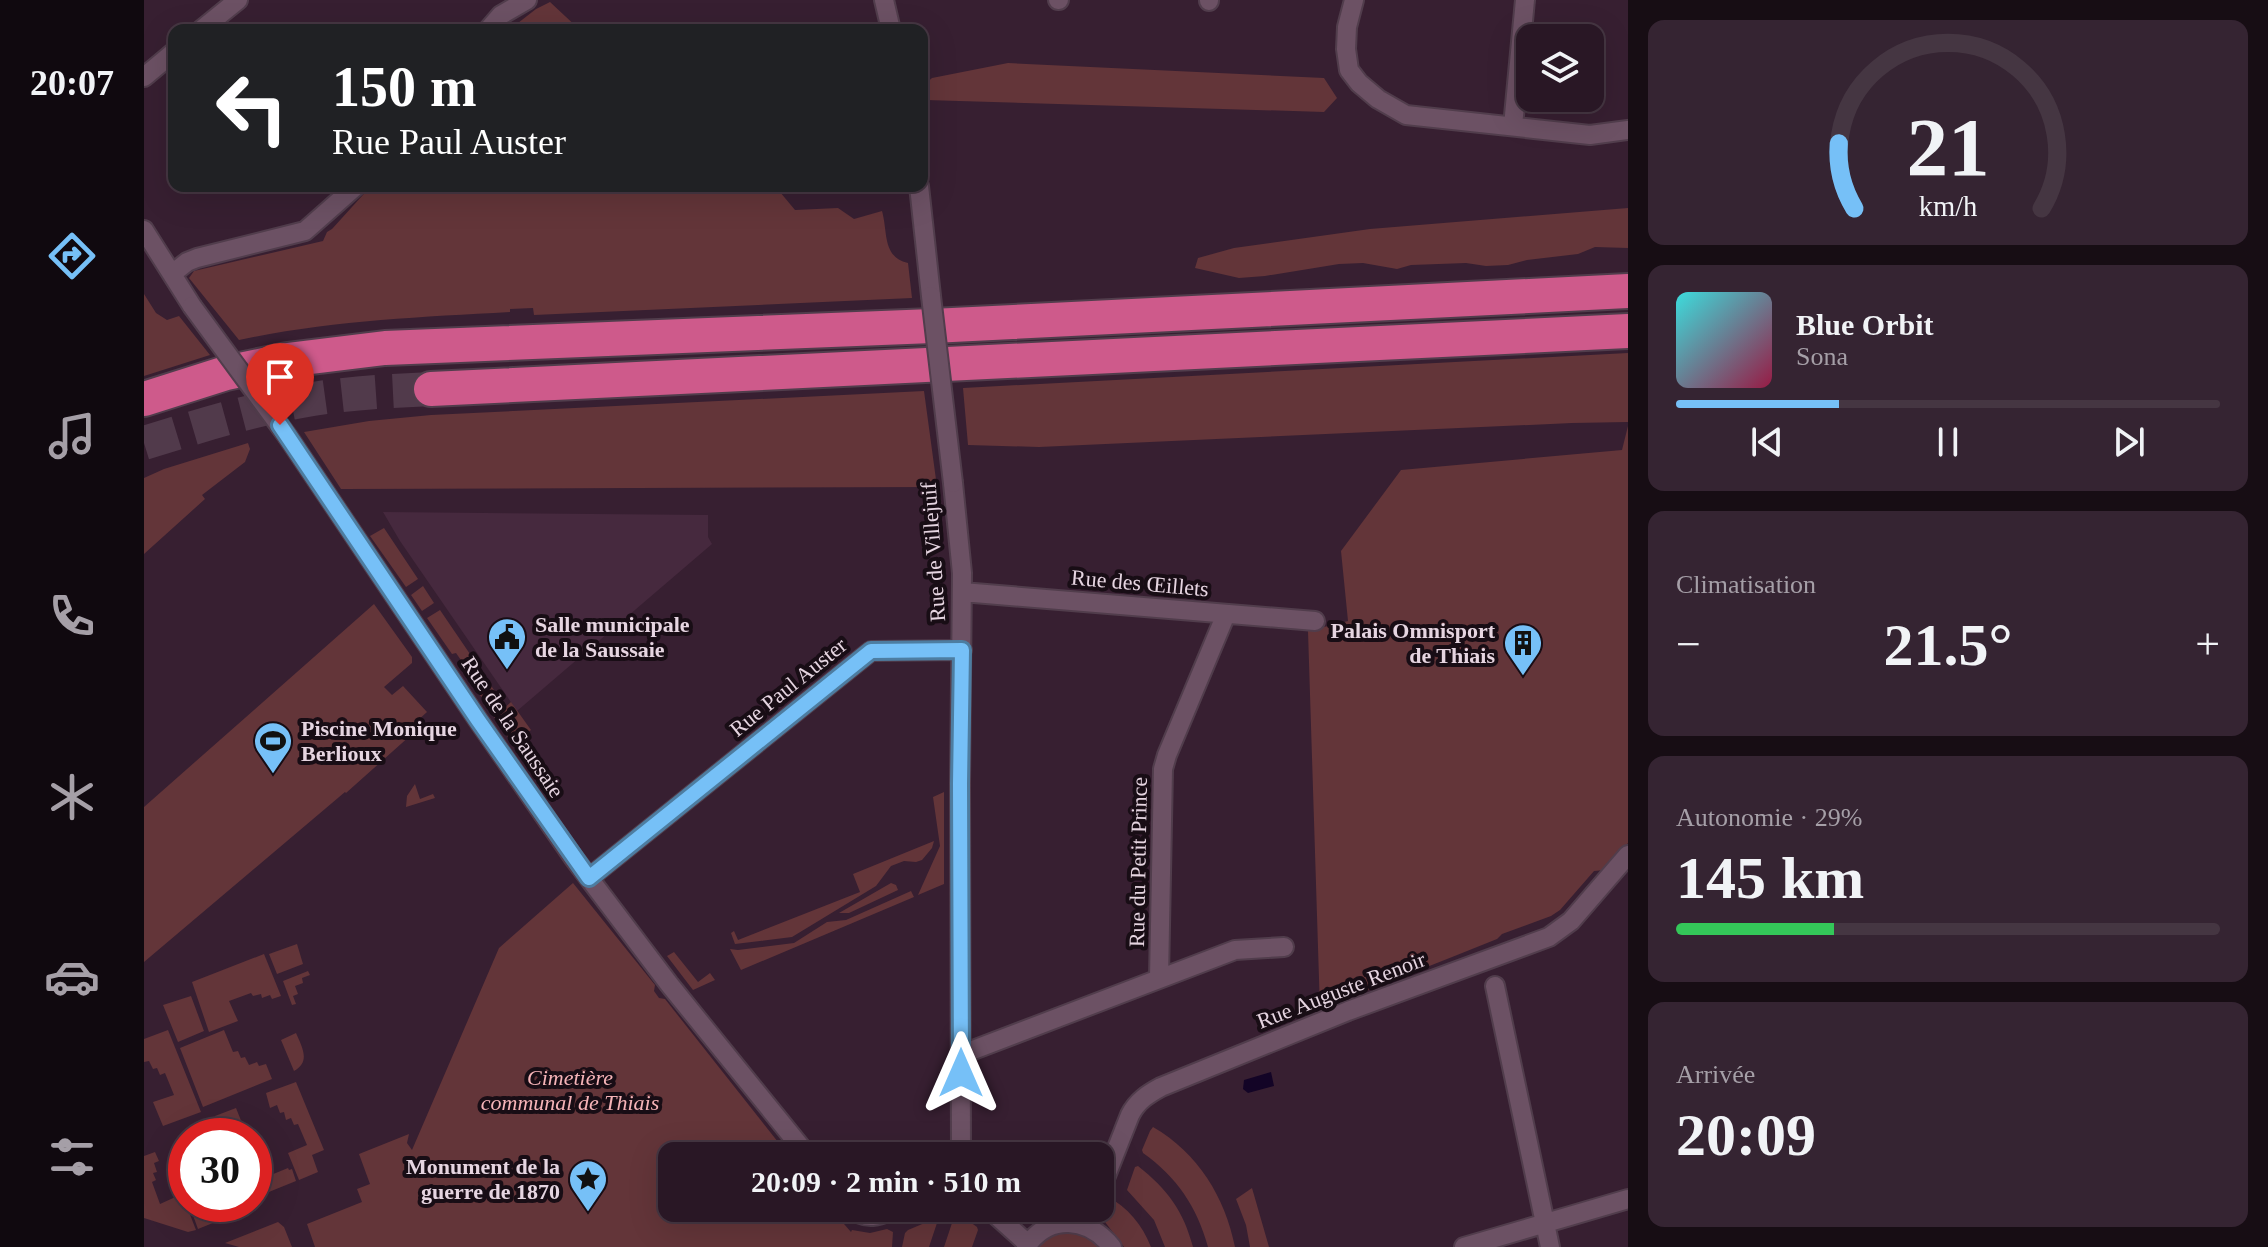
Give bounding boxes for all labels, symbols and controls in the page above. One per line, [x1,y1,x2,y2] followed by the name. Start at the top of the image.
[1516,24,1604,112] map controls
[1516,24,1604,112] button: layers
[200,56,304,160] icon: left
[332,56,477,118] text: 150 m
[30,63,114,103] text: 20:07
[1906,100,1990,192] text: 21
[332,122,566,162] text: Rue Paul Auster
[1919,191,1977,222] text: km/h
[44,228,100,284] icon: directions
[1796,308,1934,341] text: Blue Orbit
[1796,342,1848,371] text: Sona
[246,343,314,425] pin
[258,355,302,399] icon: arrive
[44,408,100,464] icon: music
[1745,420,1789,464] icon: previous
[1926,420,1970,464] icon: pause
[2107,420,2151,464] icon: next
[916,481,950,623] street label: Rue de Villejuif
[1070,565,1210,601] street label: Rue des Œillets
[1676,570,1816,599] text: Climatisation
[44,588,100,644] icon: phone
[535,612,690,662] place label: Salle municipale de la Saussaie
[1884,612,2013,678] text: 21.5°
[486,616,528,671] public building icon: Salle municipale de la Saussaie
[1331,618,1496,668] place label: Palais Omnisport de Thiais
[1676,620,1701,669] text: −
[2195,620,2220,669] text: +
[1502,622,1544,677] building icon: Palais Omnisport de Thiais
[725,632,852,742] street label: Rue Paul Auster
[457,652,569,802] street label: Rue de la Saussaie
[301,716,457,766] place label: Piscine Monique Berlioux
[252,720,294,775] sports icon: Piscine Monique Berlioux
[44,769,100,825] icon: climate
[1124,777,1152,947] street label: Rue du Petit Prince
[1676,803,1862,832] text: Autonomie · 29%
[1676,845,1864,911] text: 145 km
[1253,946,1429,1034] street label: Rue Auguste Renoir
[44,949,100,1005] icon: car
[919,1031,1003,1115] position arrow
[1676,1060,1755,1089] text: Arrivée
[481,1065,659,1115] park label: Cimetière communal de Thiais
[1676,1102,1816,1168] text: 20:09
[168,1118,272,1222] speed limit sign: 30
[44,1129,100,1185] icon: filters
[406,1154,560,1204] place label: Monument de la guerre de 1870
[567,1158,609,1213] place icon: Monument de la guerre de 1870
[751,1165,1021,1198] text: 20:09 · 2 min · 510 m

